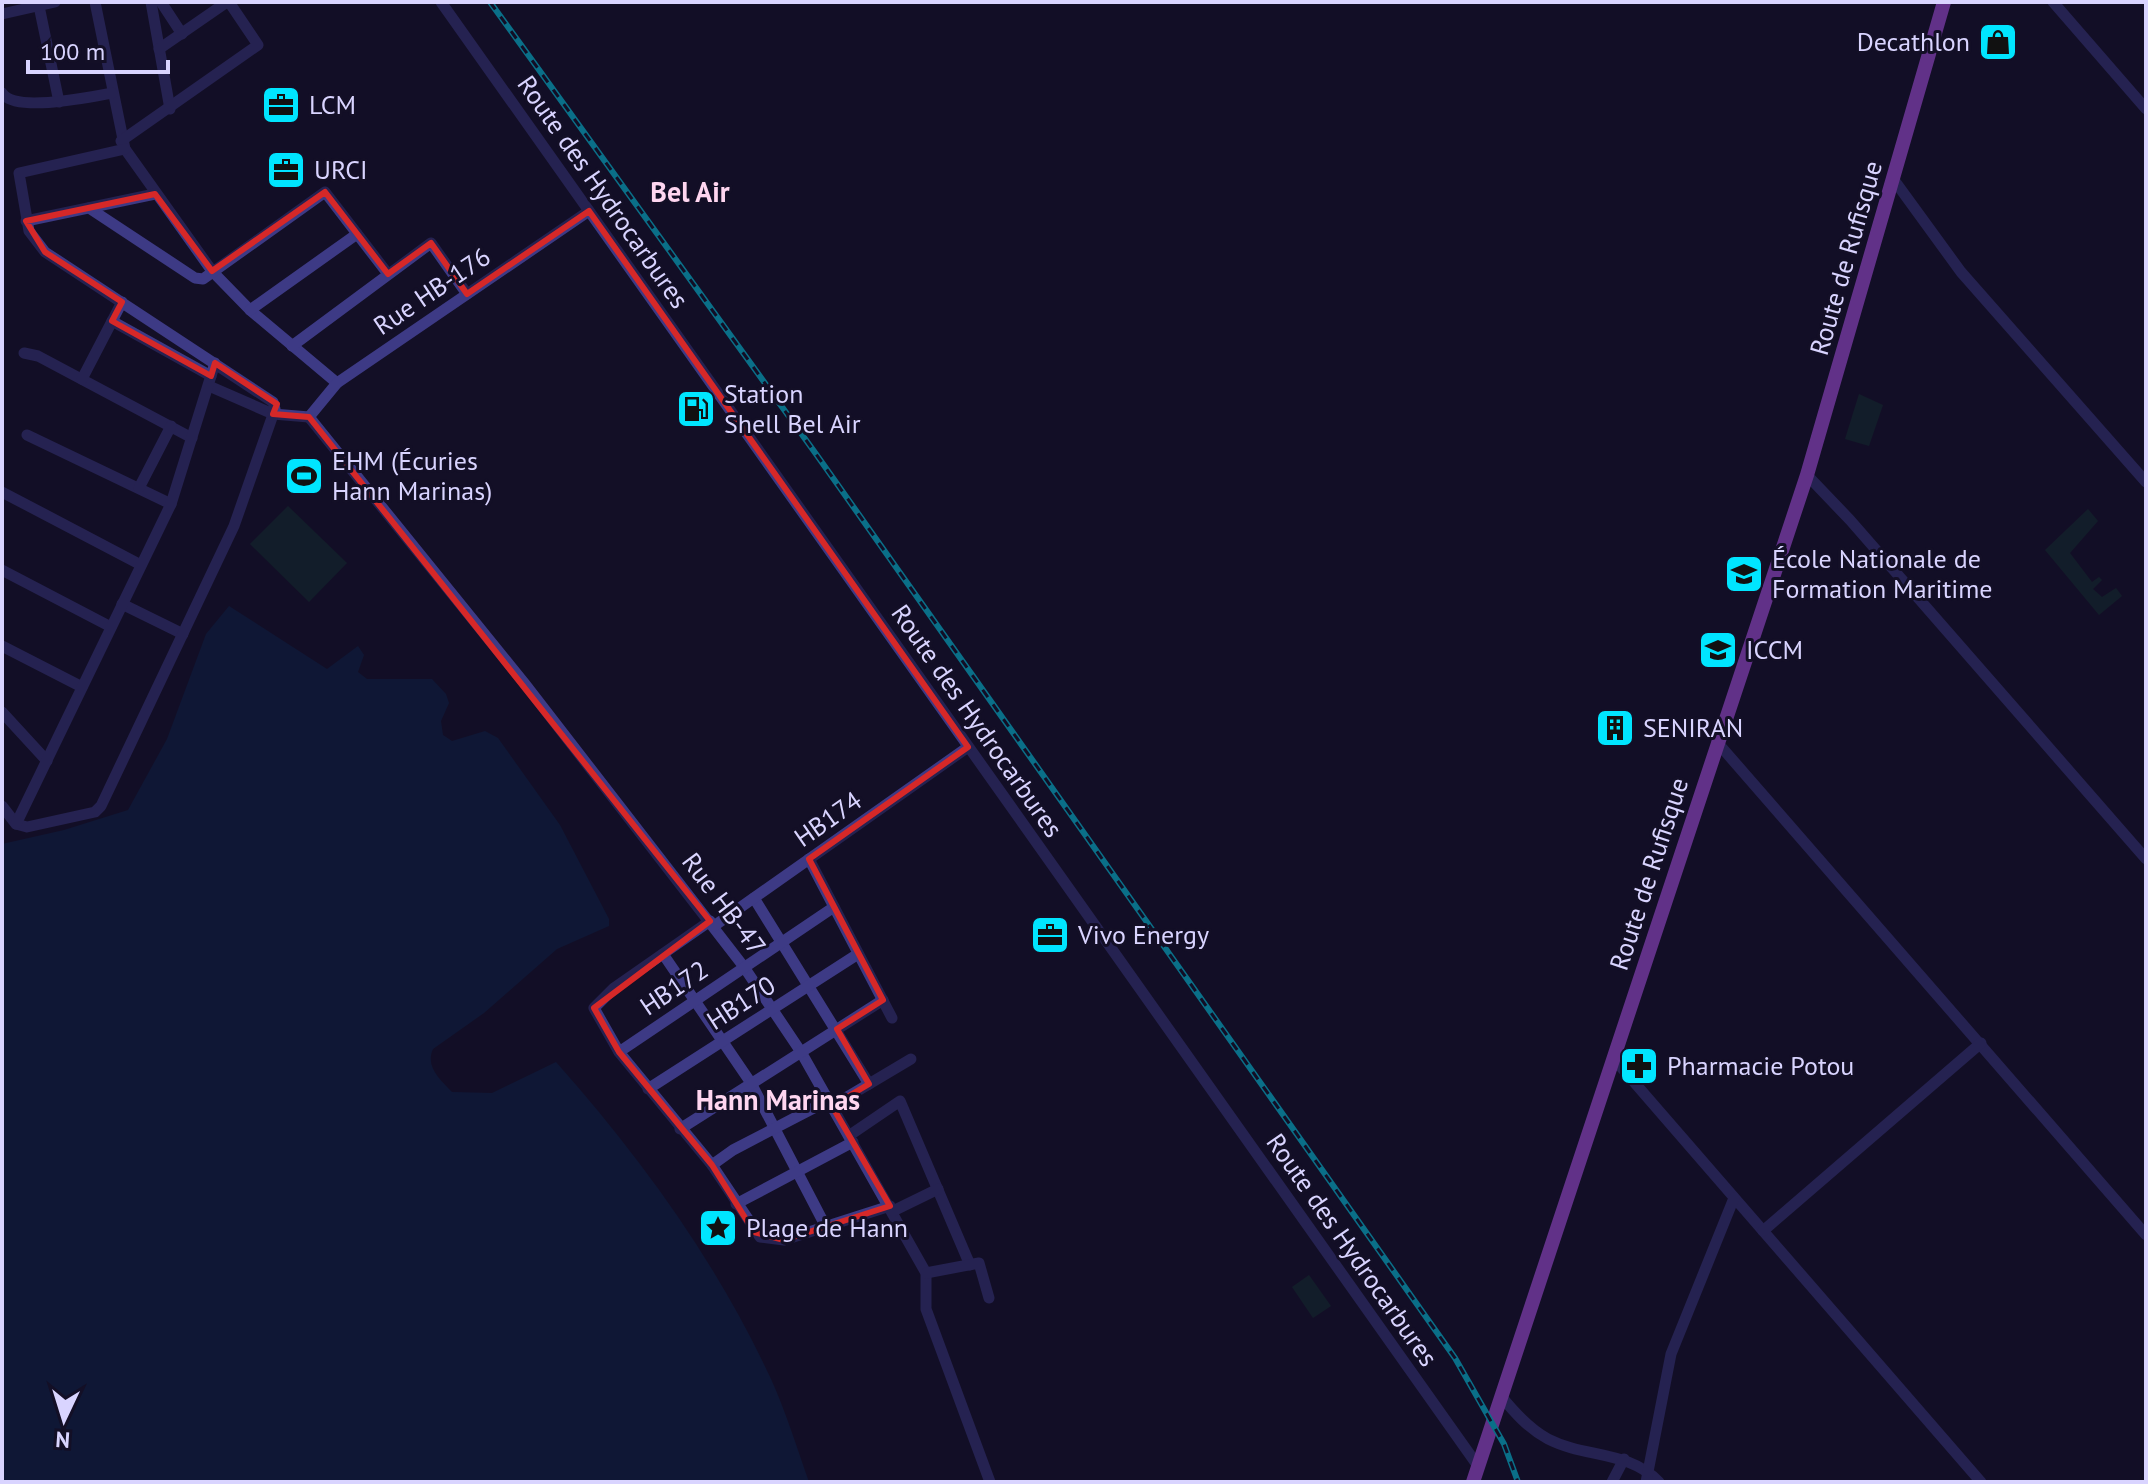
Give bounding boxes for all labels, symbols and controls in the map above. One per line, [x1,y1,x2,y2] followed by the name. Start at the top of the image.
[1977,21,2019,63] shop icon: Decathlon
[28,24,168,74] scale bar
[1857,25,1970,58] place label: Decathlon
[40,36,105,67] text: 100 m
[511,69,696,315] street label: Route des Hydrocarbures
[260,84,302,126] office icon: LCM
[309,88,356,121] place label: LCM
[265,149,307,191] office icon: URCI
[314,153,368,186] place label: URCI
[1802,157,1889,359] street label: Route de Rufisque
[650,173,730,210] district label: Bel Air
[367,239,496,342] street label: Rue HB-176
[724,377,861,440] place label: Station Shell Bel Air
[675,388,717,430] fuel station icon: Station Shell Bel Air
[332,444,492,507] place label: EHM (Écuries Hann Marinas)
[283,455,325,497] sports icon: EHM (Écuries Hann Marinas)
[1772,542,1992,605] place label: École Nationale de Formation Maritime
[1723,553,1765,595] school or university icon: École Nationale de Formation Maritime
[885,598,1070,844] street label: Route des Hydrocarbures
[1697,629,1739,671] school or university icon: ICCM
[1746,633,1803,666] place label: ICCM
[1594,707,1636,749] building icon: SENIRAN
[1643,711,1743,744] place label: SENIRAN
[1602,773,1695,974] street label: Route de Rufisque
[787,784,868,854] street label: HB174
[675,846,774,961] street label: Rue HB-47
[1029,914,1071,956] office icon: Vivo Energy
[1077,918,1209,951] place label: Vivo Energy
[633,953,714,1022] street label: HB172
[700,968,781,1037] street label: HB170
[1618,1045,1660,1087] pharmacy icon: Pharmacie Potou
[1667,1049,1854,1082] place label: Pharmacie Potou
[696,1081,860,1118] district label: Hann Marinas
[1260,1127,1445,1373] street label: Route des Hydrocarbures
[697,1207,739,1249] place icon: Plage de Hann
[746,1211,908,1244] place label: Plage de Hann
[24,1380,104,1460] north arrow
[54,1425,71,1454] text: N

